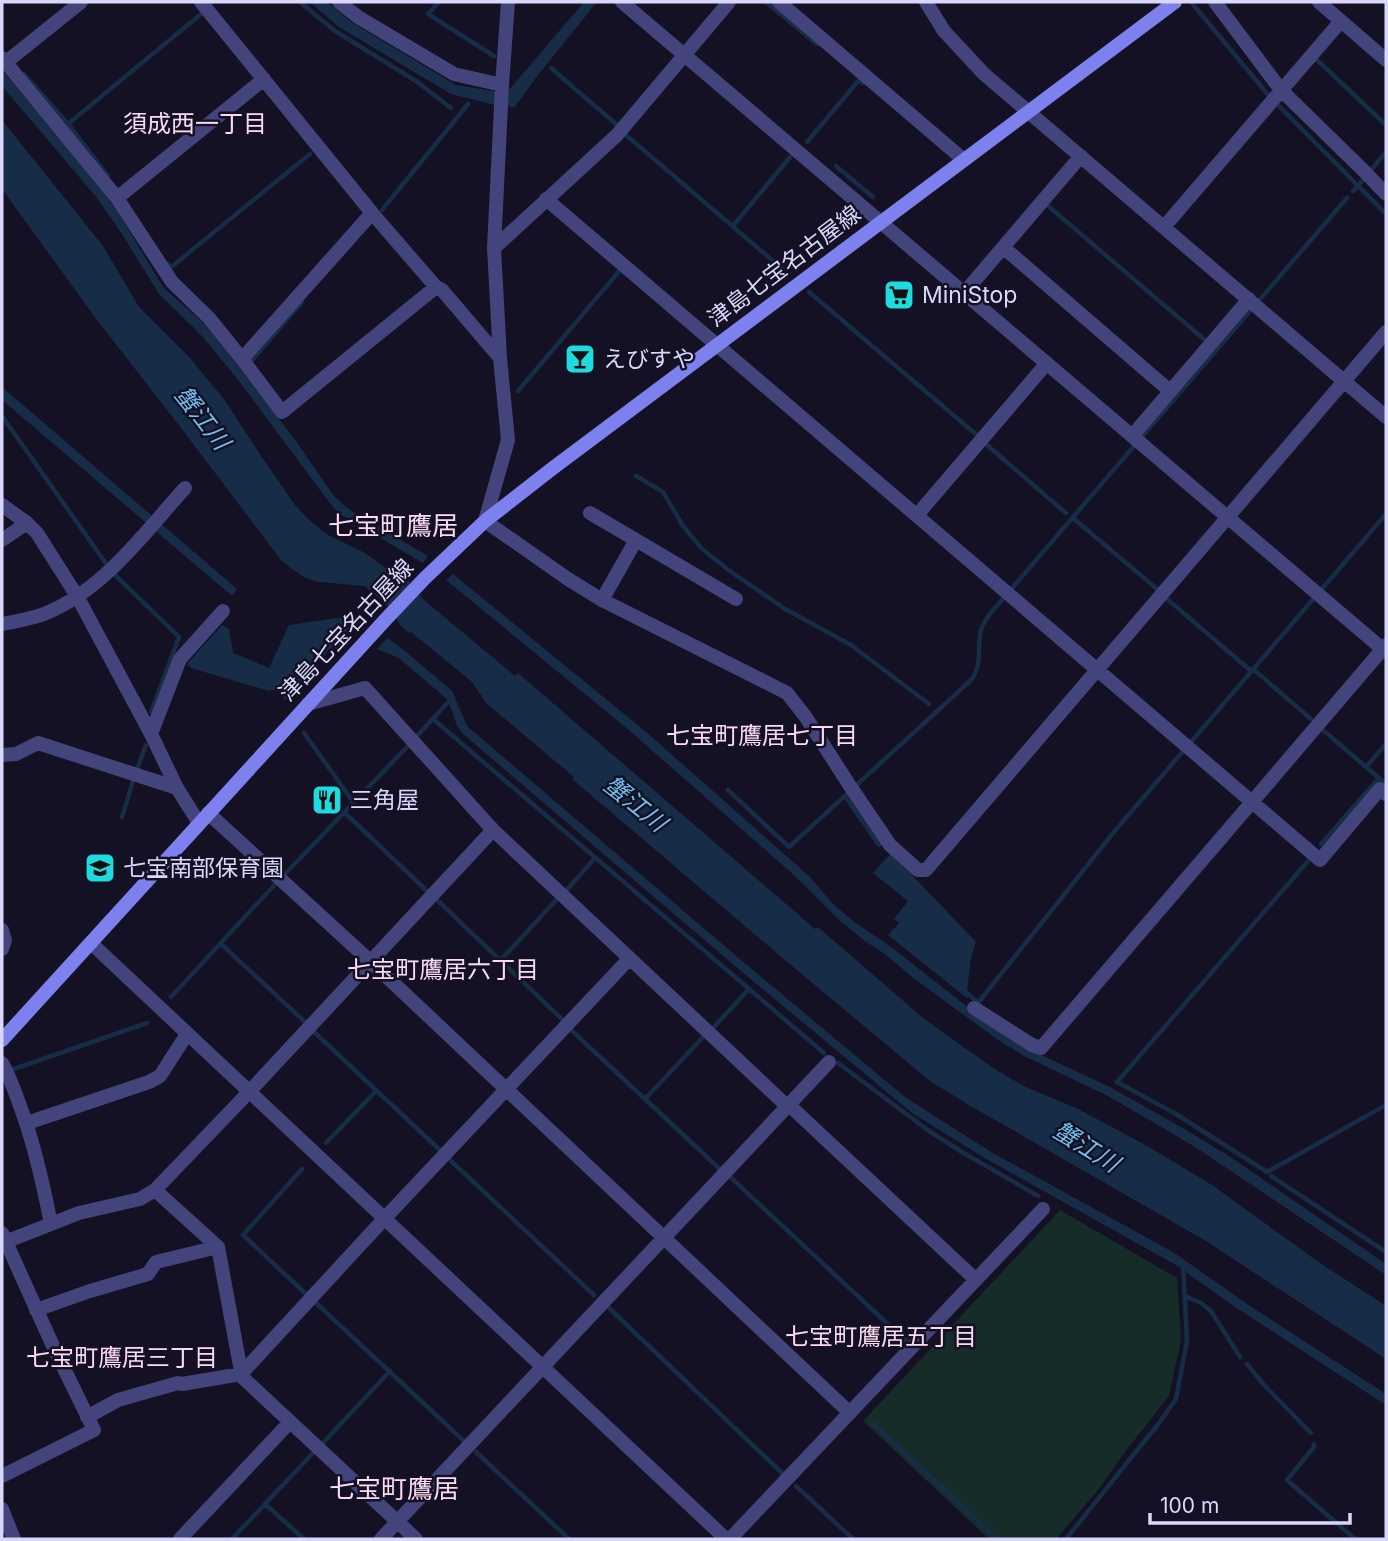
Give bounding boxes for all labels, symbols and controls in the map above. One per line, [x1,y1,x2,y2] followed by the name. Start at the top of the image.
[123,109,267,138] district label: 須成西一丁目
[702,199,866,333] street label: 津島七宝名古屋線
[882,278,916,312] supermarket icon: MiniStop
[922,281,1017,309] place label: MiniStop
[563,342,597,376] bar icon: えびすや
[603,345,695,373] place label: えびすや
[169,380,238,457] water label: 蟹江川
[328,510,458,541] district label: 七宝町鷹居
[273,553,419,707] street label: 津島七宝名古屋線
[666,721,858,750] district label: 七宝町鷹居七丁目
[598,770,675,839] water label: 蟹江川
[310,783,344,817] restaurant icon: 三角屋
[350,786,419,814] place label: 三角屋
[83,851,117,885] school or university icon: 七宝南部保育園
[123,854,284,882] place label: 七宝南部保育園
[347,955,539,984] district label: 七宝町鷹居六丁目
[1048,1115,1127,1180] water label: 蟹江川
[785,1322,977,1351] district label: 七宝町鷹居五丁目
[26,1343,218,1372] district label: 七宝町鷹居三丁目
[329,1473,459,1504] district label: 七宝町鷹居
[1150,1482,1350,1526] scale bar
[1160,1493,1219,1518] text: 100 m

